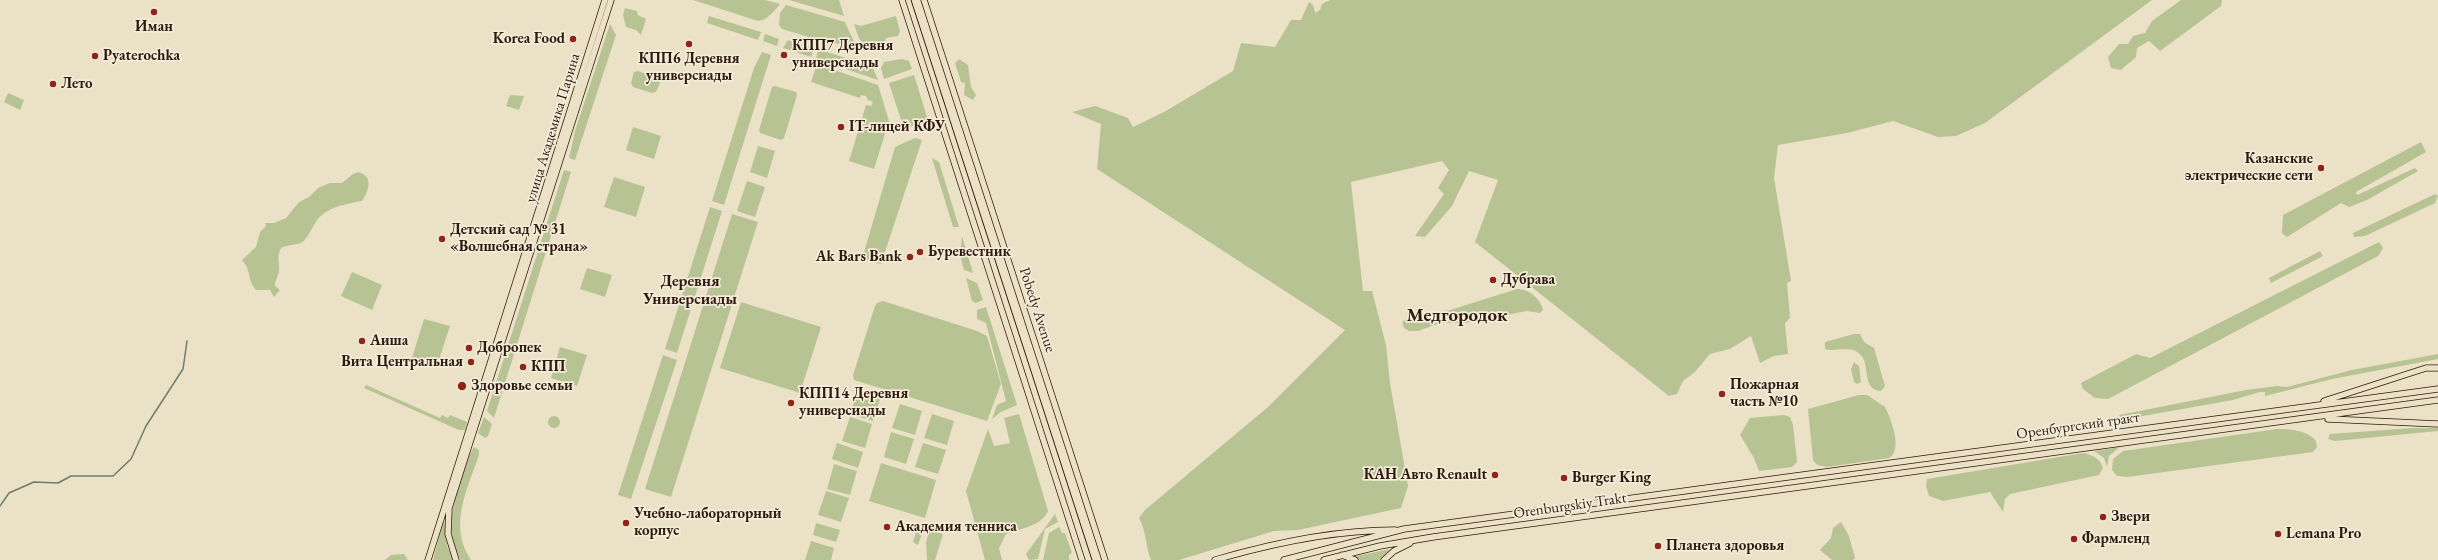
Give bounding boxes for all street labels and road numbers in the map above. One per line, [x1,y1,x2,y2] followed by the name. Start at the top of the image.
[522,51,584,205] street label: улица Академика Парина
[1015,265,1059,355] street label: Pobedy Avenue
[2015,408,2141,444] street label: Оренбургский тракт
[1512,489,1628,523] street label: Orenburgskiy Trakt

